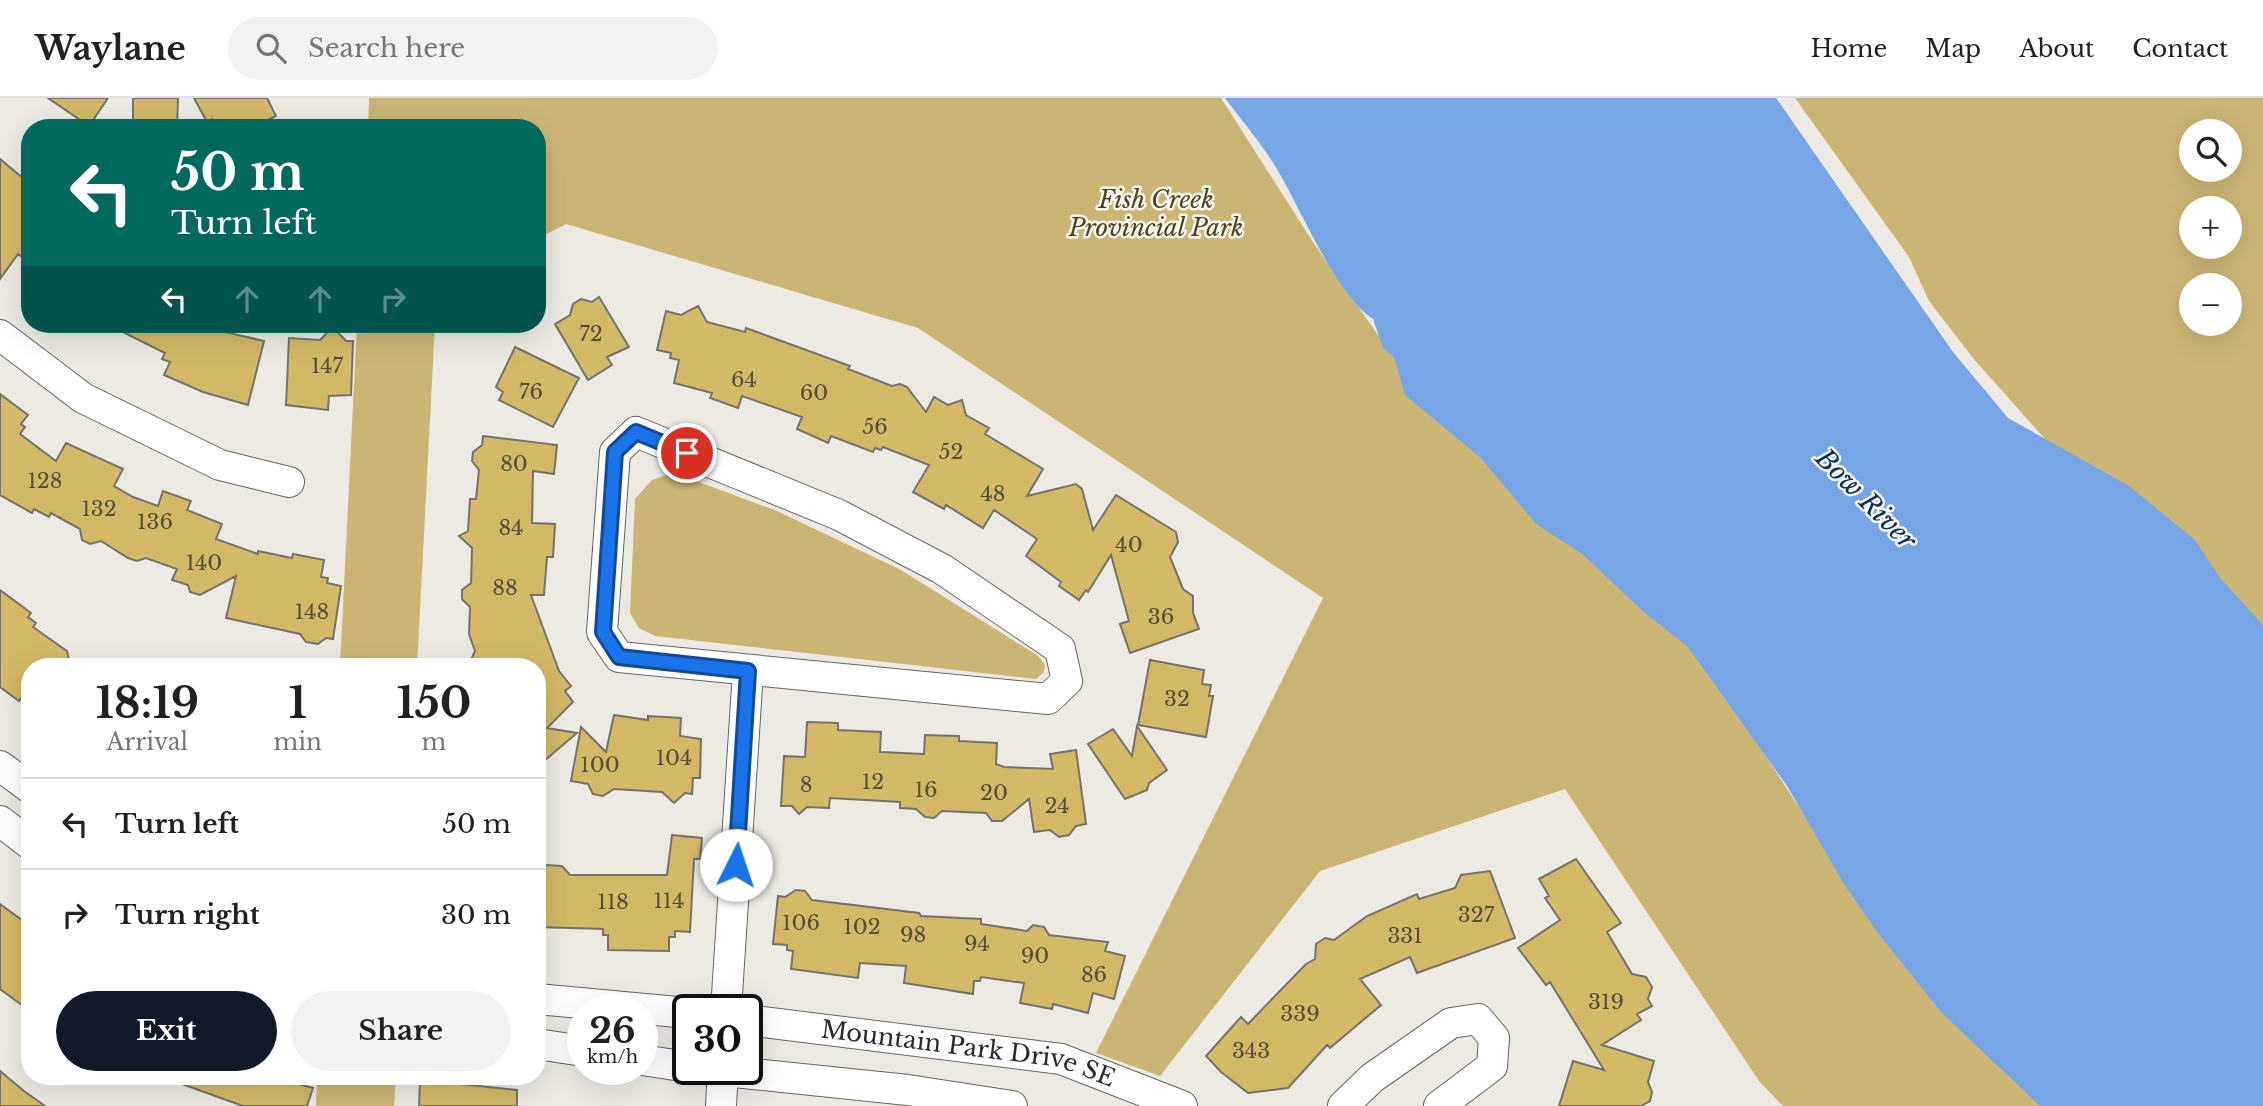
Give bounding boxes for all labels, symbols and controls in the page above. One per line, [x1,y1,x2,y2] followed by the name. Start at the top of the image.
[228,17,718,80] search box
[35,28,186,69] text: Waylane
[252,29,290,67] icon: search
[308,32,465,64] text: Search here
[1811,34,1887,63] text: Home
[1925,34,1981,63] text: Map
[2019,34,2094,63] text: About
[2132,34,2228,63] text: Contact
[2179,119,2242,336] map controls
[2179,119,2242,182] button: search
[171,142,304,203] text: 50 m
[56,147,147,238] icon: left
[1068,185,1243,242] park label: Fish Creek Provincial Park
[2179,196,2242,259] button: +
[171,203,317,243] text: Turn left
[2179,273,2242,336] button: −
[155,280,193,318] icon: left
[228,280,266,318] icon: ahead
[301,280,339,318] icon: ahead
[374,280,412,318] icon: right
[579,321,603,347] house number: 72
[311,353,344,379] house number: 147
[731,367,757,393] house number: 64
[519,379,543,405] house number: 76
[800,380,828,406] house number: 60
[862,414,888,440] house number: 56
[657,423,717,483] pin
[668,434,706,472] icon: arrive
[939,439,963,465] house number: 52
[1808,441,1924,557] water label: Bow River
[500,451,528,477] house number: 80
[27,468,63,494] house number: 128
[980,481,1006,507] house number: 48
[81,496,117,522] house number: 132
[137,509,173,535] house number: 136
[498,515,524,541] house number: 84
[1115,532,1143,558] house number: 40
[186,550,222,576] house number: 140
[492,575,518,601] house number: 88
[295,599,329,625] house number: 148
[1148,604,1174,630] house number: 36
[96,677,199,729] text: 18:19
[289,677,307,729] text: 1
[396,677,471,729] text: 150
[1164,686,1190,712] house number: 32
[107,728,188,756] text: Arrival
[274,728,322,756] text: min
[422,728,446,756] text: m
[656,745,692,771] house number: 104
[580,752,620,778] house number: 100
[862,769,884,795] house number: 12
[800,772,812,798] house number: 8
[915,777,937,803] house number: 16
[980,780,1008,806] house number: 20
[1044,793,1070,819] house number: 24
[56,805,94,843] icon: left
[115,808,239,840] text: Turn left
[442,808,511,840] text: 50 m
[699,828,773,902] position arrow
[653,888,685,914] house number: 114
[597,889,629,915] house number: 118
[56,896,94,934] icon: right
[115,899,260,931] text: Turn right
[441,899,511,931] text: 30 m
[1458,902,1495,928] house number: 327
[782,910,820,936] house number: 106
[843,914,881,940] house number: 102
[900,922,926,948] house number: 98
[1387,923,1423,949] house number: 331
[964,931,990,957] house number: 94
[1021,943,1049,969] house number: 90
[1081,962,1107,988] house number: 86
[1588,989,1624,1015] house number: 319
[56,991,277,1071] button: Exit
[291,991,511,1071] button: Share
[672,994,763,1085] speed limit sign: 30
[1280,1001,1320,1027] house number: 339
[589,1009,636,1052] text: 26
[819,1014,1119,1093] street label: Mountain Park Drive SE
[1232,1038,1270,1064] house number: 343
[587,1046,638,1068] text: km/h

